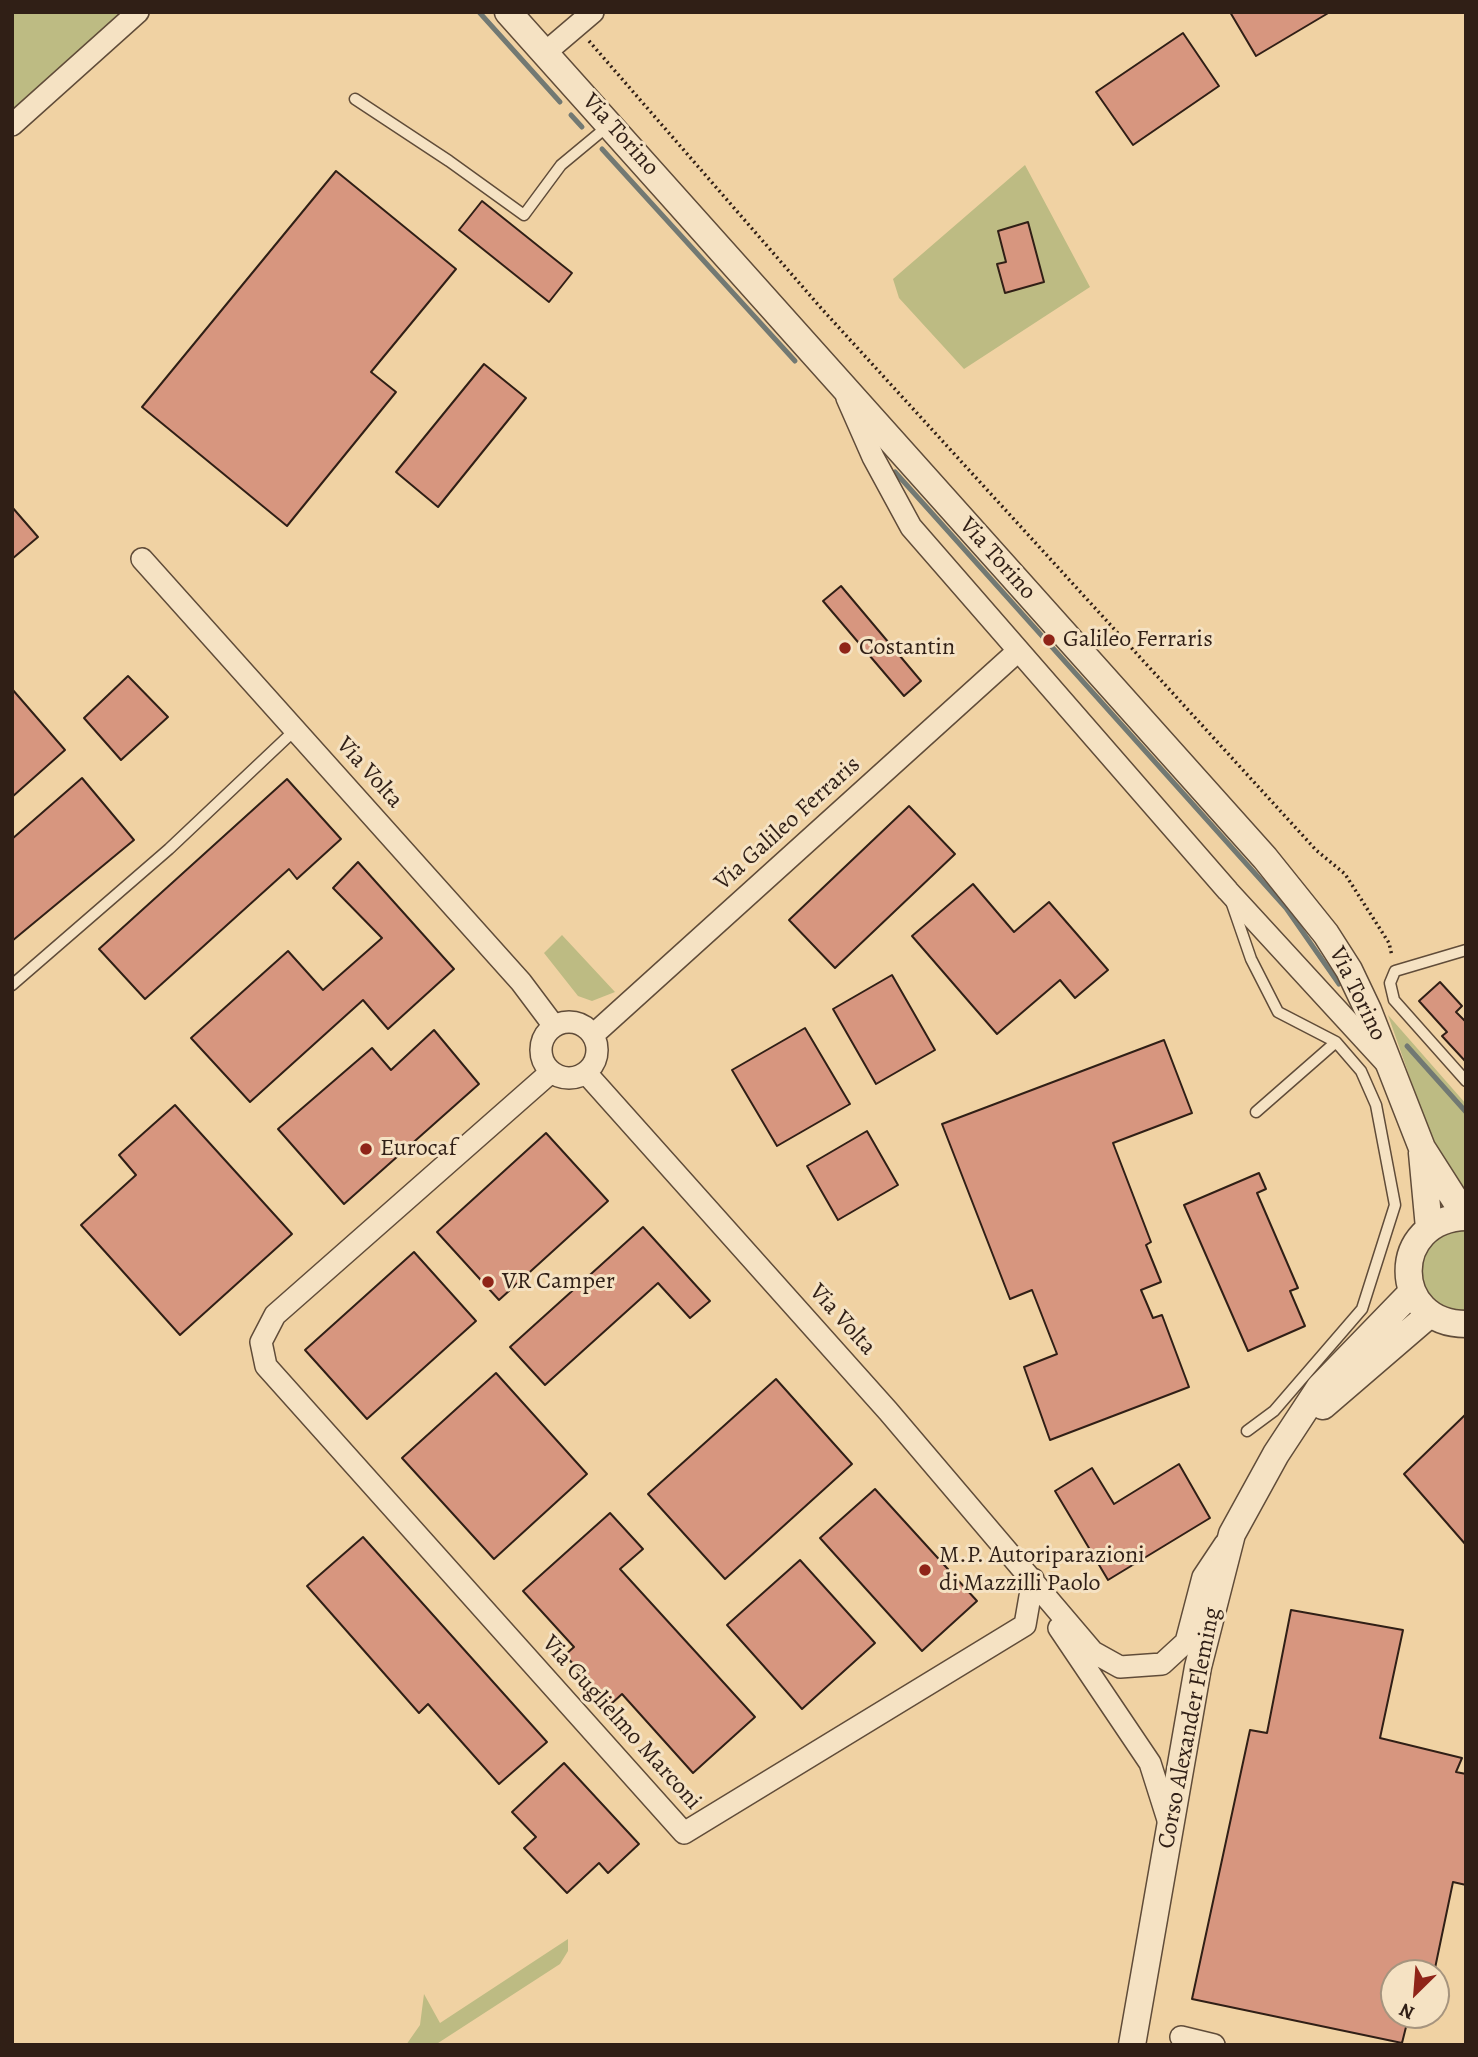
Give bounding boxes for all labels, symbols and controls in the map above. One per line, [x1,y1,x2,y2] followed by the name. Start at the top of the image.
[575,88,665,182] street label: Via Torino
[952,512,1042,606] street label: Via Torino
[1063,626,1213,654] place label: Galileo Ferraris
[1041,632,1057,648] marker: Galileo Ferraris
[859,634,955,662] place label: Costantin
[837,640,853,656] marker: Costantin
[329,731,409,815] street label: Via Volta
[709,751,867,897] street label: Via Galileo Ferraris
[1322,942,1392,1046] street label: Via Torino
[380,1135,457,1163] place label: Eurocaf
[358,1141,374,1157] marker: Eurocaf
[502,1268,615,1296] place label: VR Camper
[480,1274,496,1290] marker: VR Camper
[802,1278,882,1362] street label: Via Volta
[939,1542,1145,1598] place label: M.P. Autoriparazioni di Mazzilli Paolo
[917,1562,933,1578] marker: M.P. Autoriparazioni di Mazzilli Paolo
[1152,1605,1228,1851] street label: Corso Alexander Fleming
[535,1630,707,1816] street label: Via Guglielmo Marconi
[1380,1959,1450,2029] north arrow
[1395,1997,1419,2026] text: N

